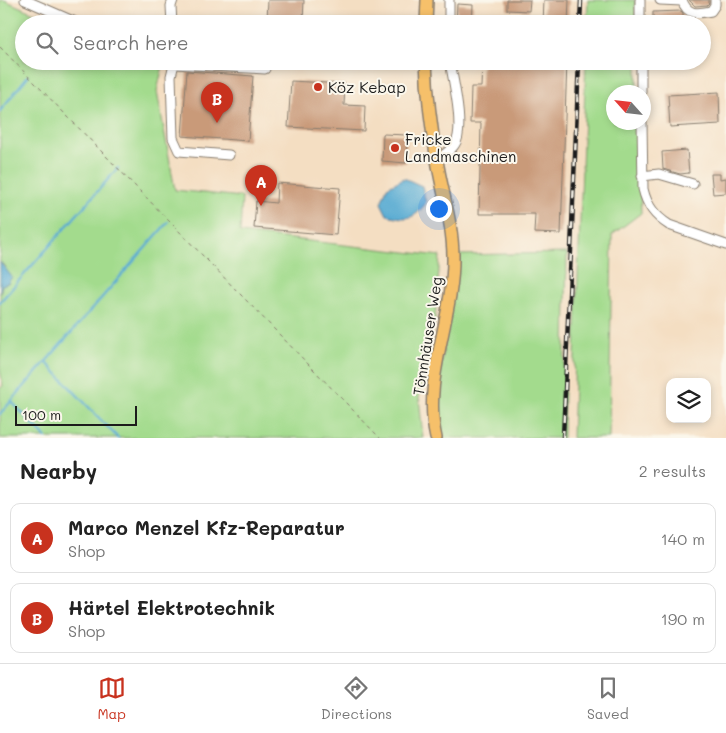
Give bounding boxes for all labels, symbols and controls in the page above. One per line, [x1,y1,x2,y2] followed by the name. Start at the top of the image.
[15,15,711,70] search box
[33,29,61,57] icon: search
[73,30,189,55] text: Search here
[328,77,406,97] place label: Köz Kebap
[312,81,324,93] marker: Köz Kebap
[201,82,233,123] pin: B
[606,85,651,130] north arrow
[405,129,516,166] place label: Fricke Landmaschinen
[389,142,401,154] marker: Fricke Landmaschinen
[245,165,277,206] pin: A
[426,196,452,222] your location
[408,275,446,397] street label: Tönnhäuser Weg
[666,378,711,423] map controls
[666,378,711,423] button: layers
[15,403,138,426] scale bar
[22,405,61,424] text: 100 m
[20,457,97,484] text: Nearby
[639,460,706,481] text: 2 results
[68,515,345,540] text: Marco Menzel Kfz-Reparatur
[31,528,43,549] text: A
[661,528,705,549] text: 140 m
[68,540,105,561] text: Shop
[68,595,275,620] text: Härtel Elektrotechnik
[32,608,42,629] text: B
[661,608,705,629] text: 190 m
[68,620,105,641] text: Shop
[97,674,126,723] tab: Map
[321,674,392,723] tab: Directions
[587,674,629,723] tab: Saved

